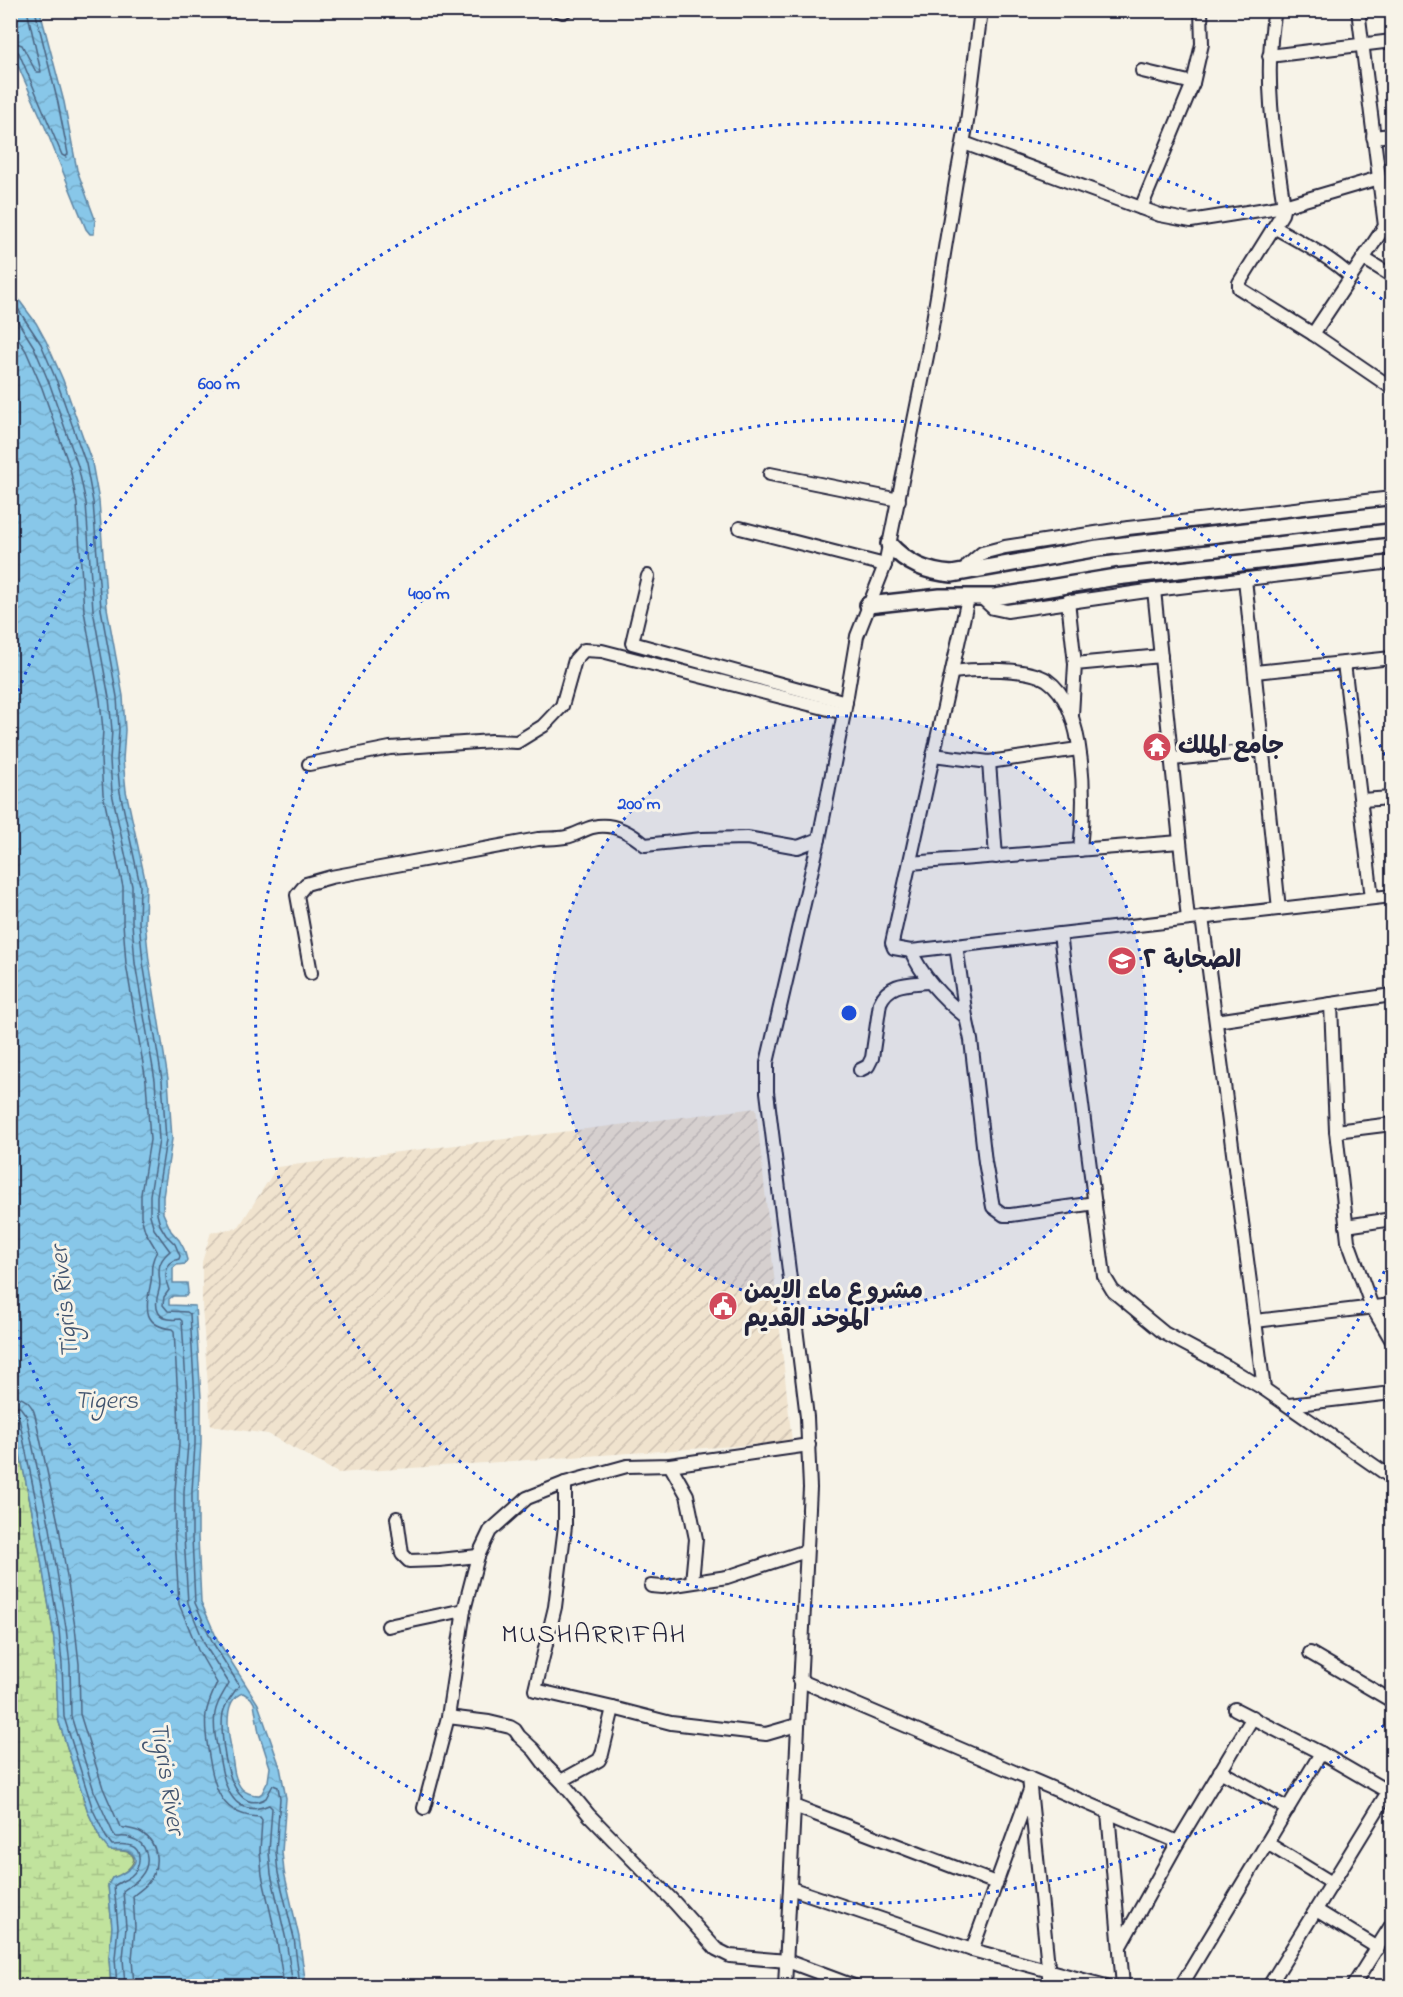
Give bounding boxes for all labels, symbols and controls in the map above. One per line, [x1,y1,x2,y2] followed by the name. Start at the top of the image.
[198,372,240,398] text: 600 m
[408,582,450,608] text: 400 m
[1178,730,1284,765] place label: جامع الملك
[1141,731,1173,763] temple icon: جامع الملك
[617,792,661,818] text: 200 m
[1143,944,1241,979] place label: الصحابة ٢
[1106,945,1138,977] school or university icon: الصحابة ٢
[839,1003,859,1023] centre of rings
[41,1241,91,1360] water label: Tigris River
[744,1275,923,1338] place label: مشروع ماء الايمن الموحد القديم
[707,1290,739,1322] public building icon: مشروع ماء الايمن الموحد القديم
[74,1383,139,1421] water label: Tigers
[501,1616,687,1655] district label: MUSHARRIFAH
[138,1719,194,1840] water label: Tigris River

